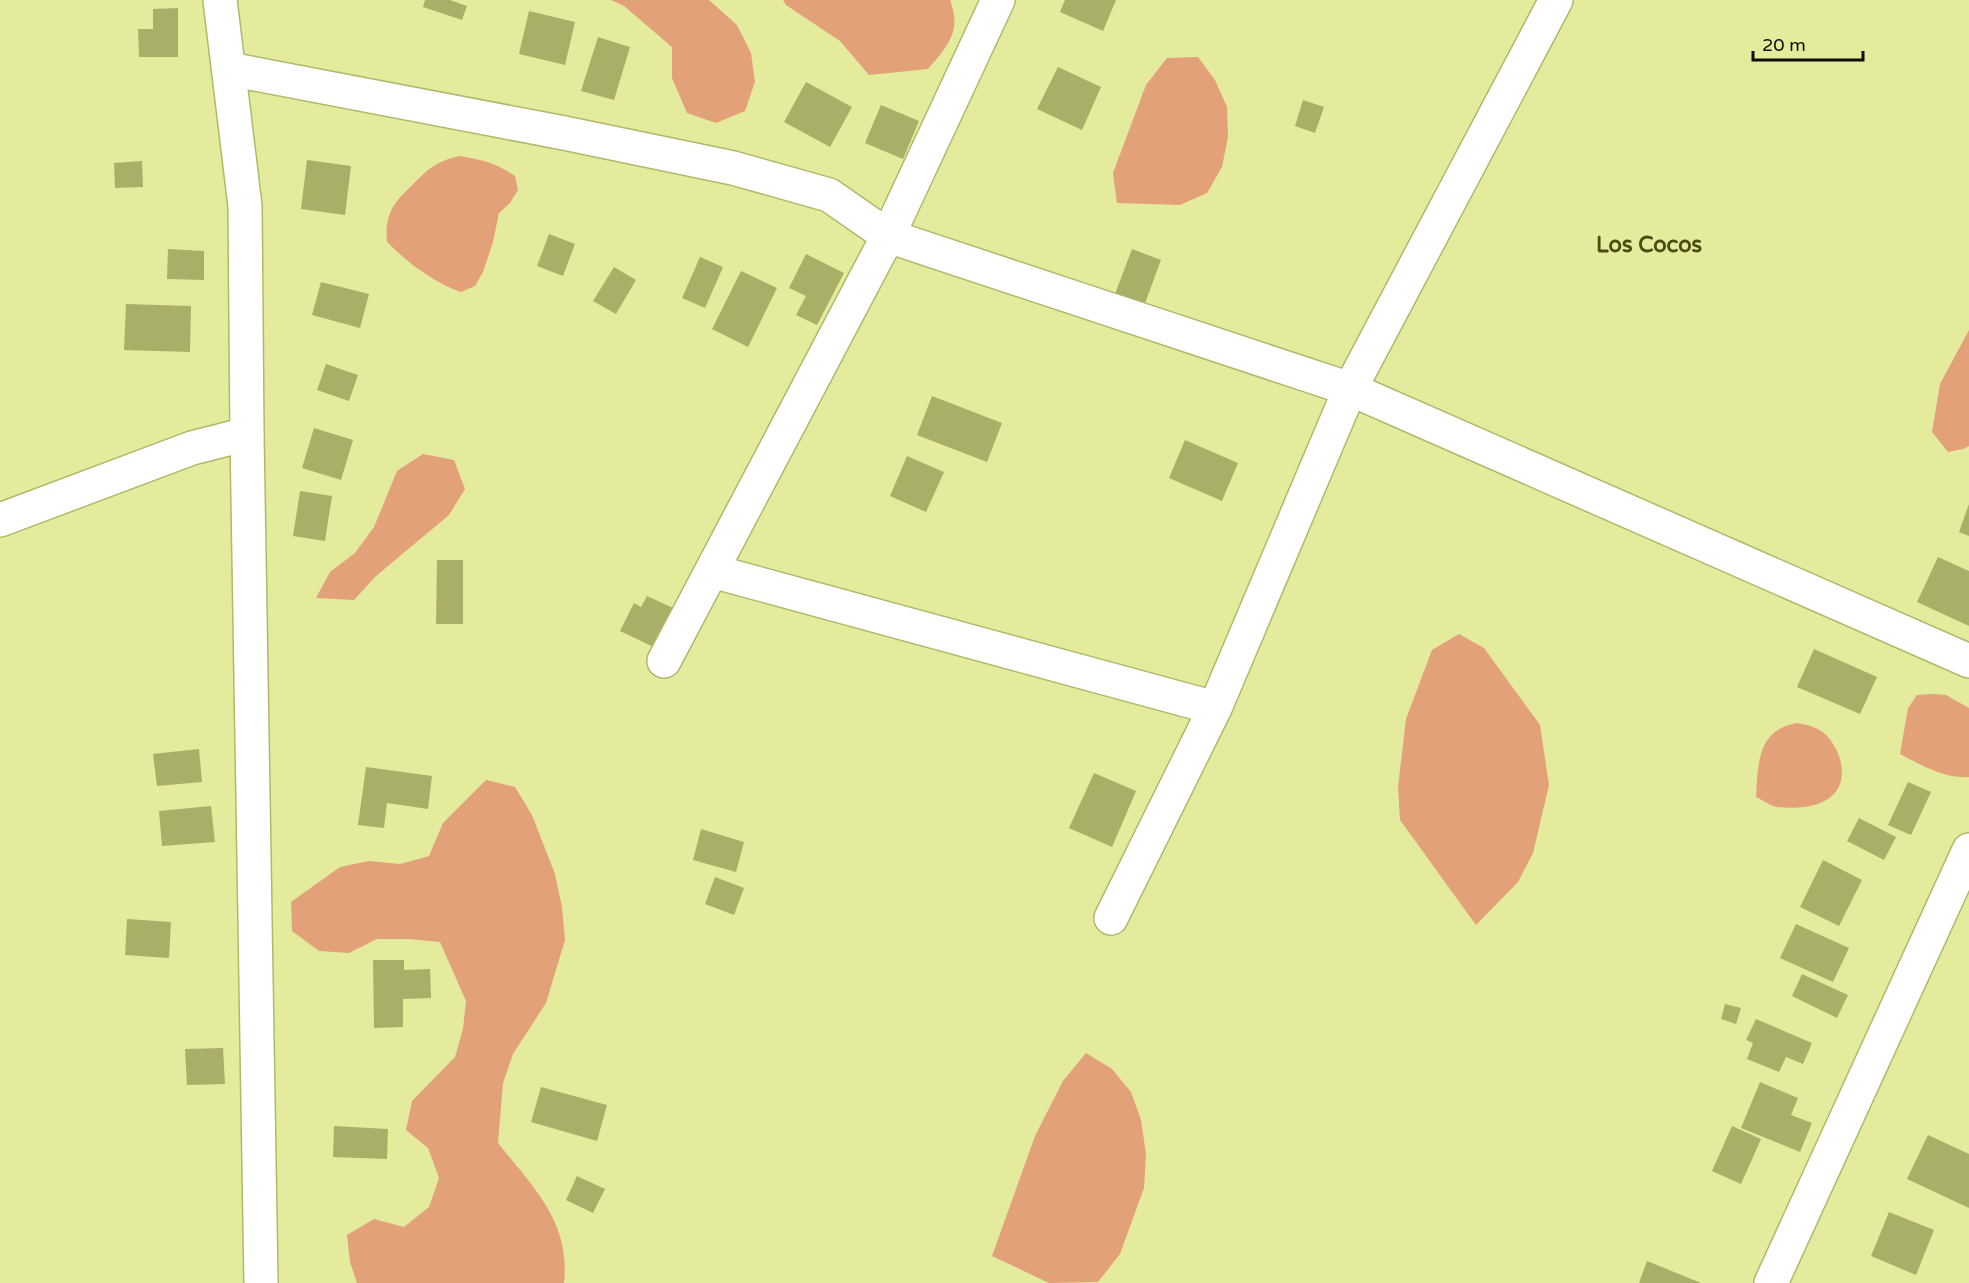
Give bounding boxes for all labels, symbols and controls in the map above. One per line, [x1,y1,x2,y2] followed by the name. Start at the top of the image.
[1753,24,1862,62] scale bar
[1762,34,1806,56] text: 20 m
[1596,232,1703,258] district label: Los Cocos

